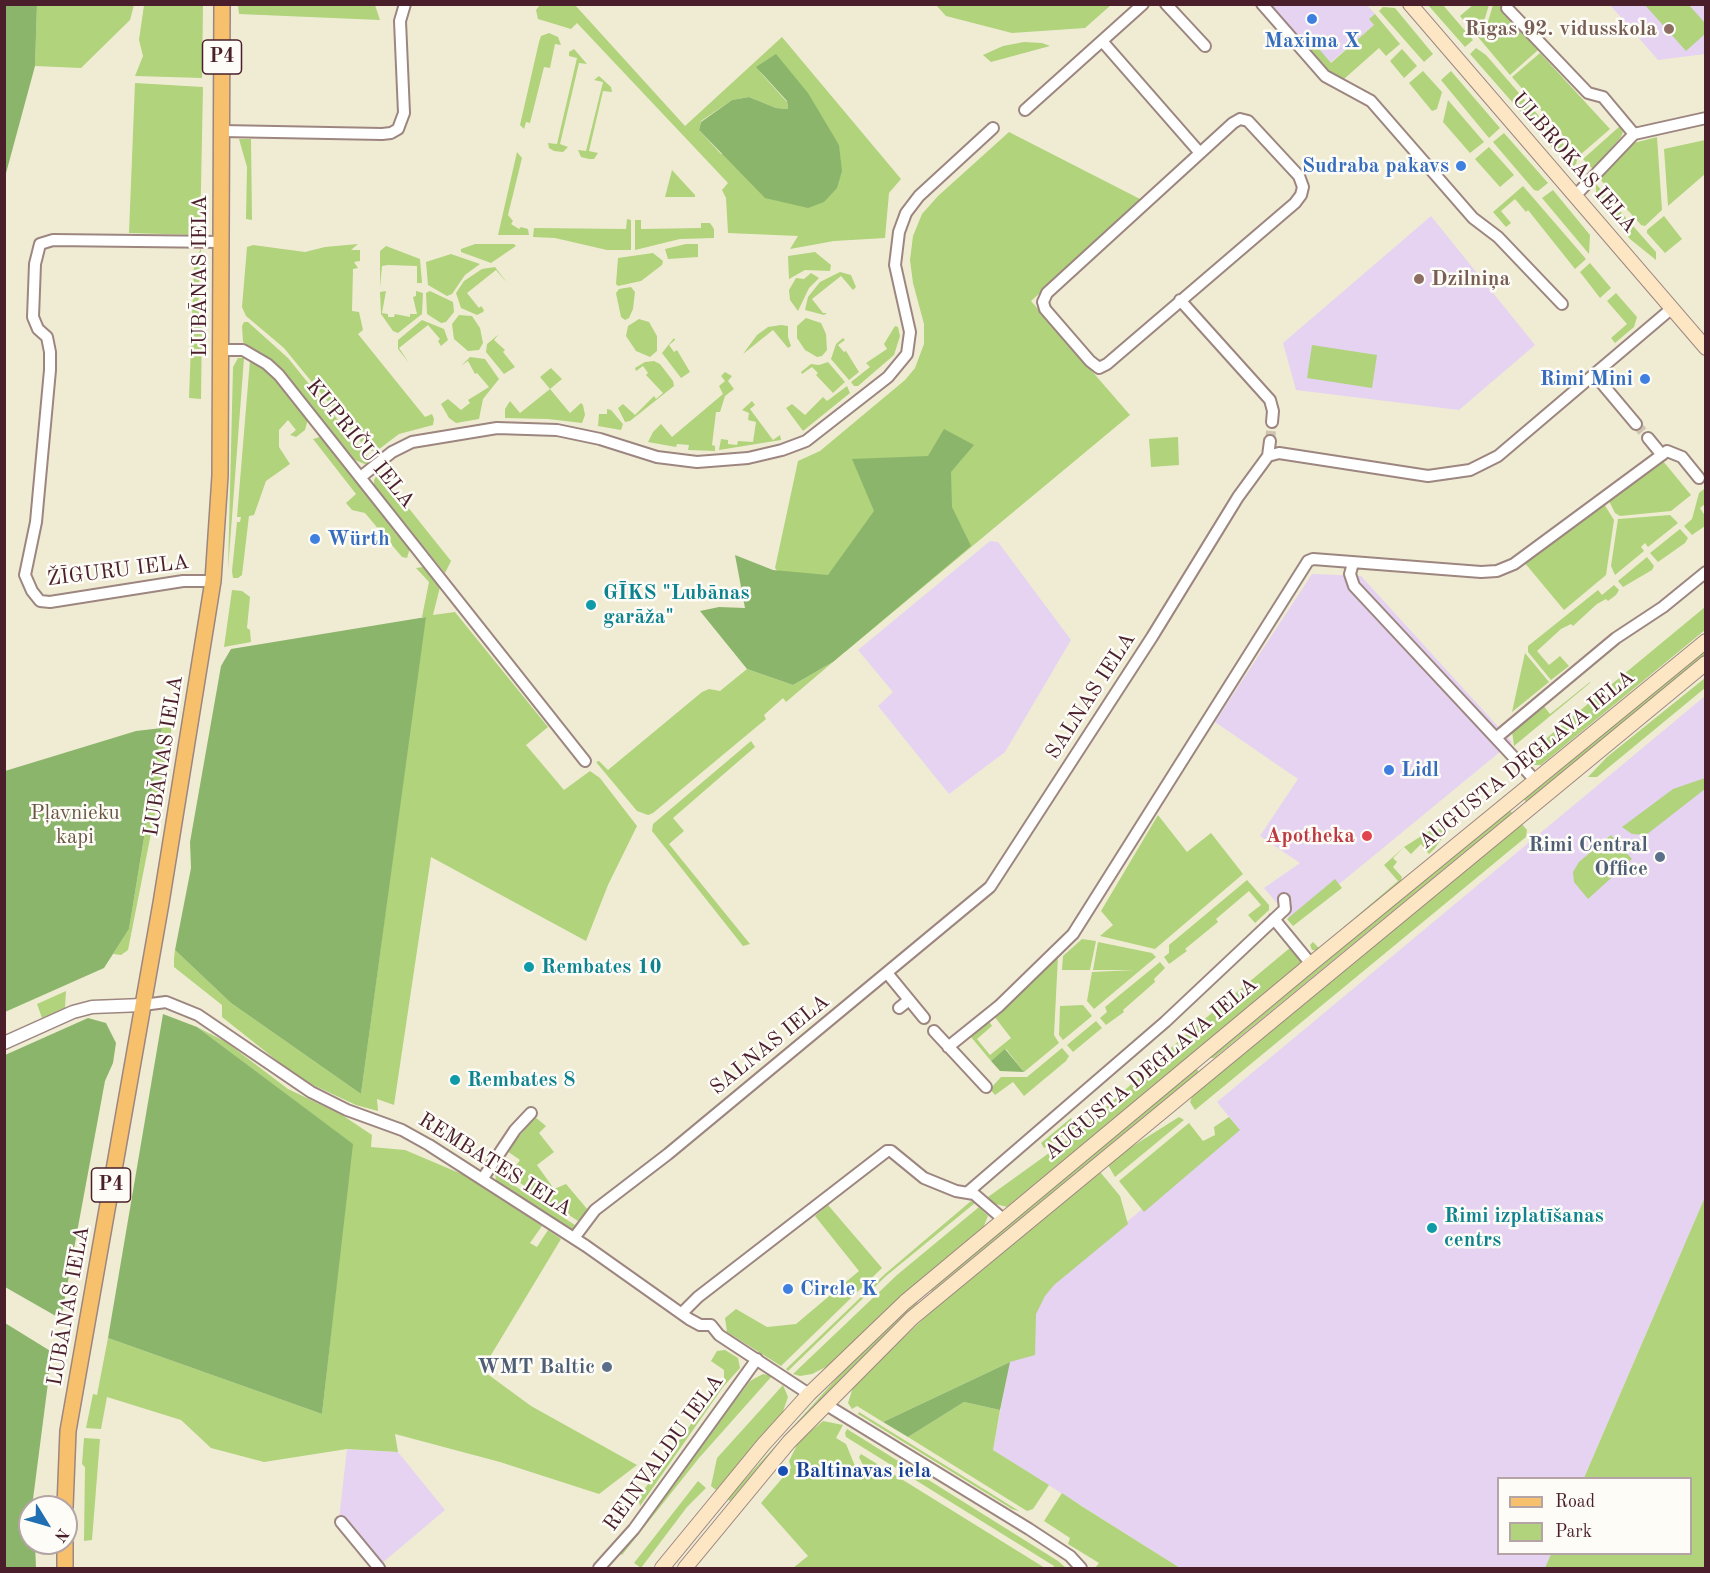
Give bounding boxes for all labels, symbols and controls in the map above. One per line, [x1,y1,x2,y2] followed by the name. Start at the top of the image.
[1305,12,1319,26] marker: Maxima X
[1464,16,1657,42] place label: Rīgas 92. vidusskola
[1662,22,1676,36] marker: Rīgas 92. vidusskola
[1264,28,1360,54] place label: Maxima X
[202,40,242,74] road number: P4
[1506,87,1642,239] street label: ULBROKAS IELA
[1302,153,1449,179] place label: Sudraba pakavs
[1454,159,1468,173] marker: Sudraba pakavs
[187,195,213,357] street label: LUBĀNAS IELA
[1431,266,1510,292] place label: Dzilniņa
[1412,272,1426,286] marker: Dzilniņa
[1540,366,1633,392] place label: Rimi Mini
[1638,372,1652,386] marker: Rimi Mini
[300,374,420,514] street label: KUPRIČU IELA
[327,526,390,552] place label: Würth
[308,532,322,546] marker: Würth
[46,550,190,592] street label: ŽĪGURU IELA
[603,580,749,630] place label: GĪKS "Lubānas garāža"
[584,598,598,612] marker: GĪKS "Lubānas garāža"
[1041,628,1141,764] street label: SALNAS IELA
[1414,665,1640,855] street label: AUGUSTA DEGLAVA IELA
[139,674,189,838] street label: LUBĀNAS IELA
[1401,757,1439,783] place label: Lidl
[1382,763,1396,777] marker: Lidl
[30,800,120,850] park label: Pļavnieku kapi
[1265,823,1355,849] place label: Apotheka
[1360,829,1374,843] marker: Apotheka
[1528,832,1648,882] place label: Rimi Central Office
[1653,850,1667,864] marker: Rimi Central Office
[541,954,662,980] place label: Rembates 10
[522,960,536,974] marker: Rembates 10
[1039,972,1263,1166] street label: AUGUSTA DEGLAVA IELA
[705,989,835,1101] street label: SALNAS IELA
[467,1067,575,1093] place label: Rembates 8
[448,1073,462,1087] marker: Rembates 8
[414,1108,576,1222] street label: REMBATES IELA
[92,1168,130,1202] road number: P4
[1444,1203,1604,1253] place label: Rimi izplatīšanas centrs
[1425,1221,1439,1235] marker: Rimi izplatīšanas centrs
[43,1224,95,1388] street label: LUBĀNAS IELA
[800,1276,877,1302] place label: Circle K
[781,1282,795,1296] marker: Circle K
[477,1354,595,1380] place label: WMT Baltic
[600,1360,614,1374] marker: WMT Baltic
[599,1370,729,1536] street label: REINVALDU IELA
[795,1458,931,1484] place label: Baltinavas iela
[776,1464,790,1478] marker: Baltinavas iela
[1497,1477,1692,1555] legend
[1555,1493,1595,1511] text: Road
[18,1495,78,1555] north arrow
[1555,1523,1592,1541] text: Park
[51,1525,71,1544] text: N

